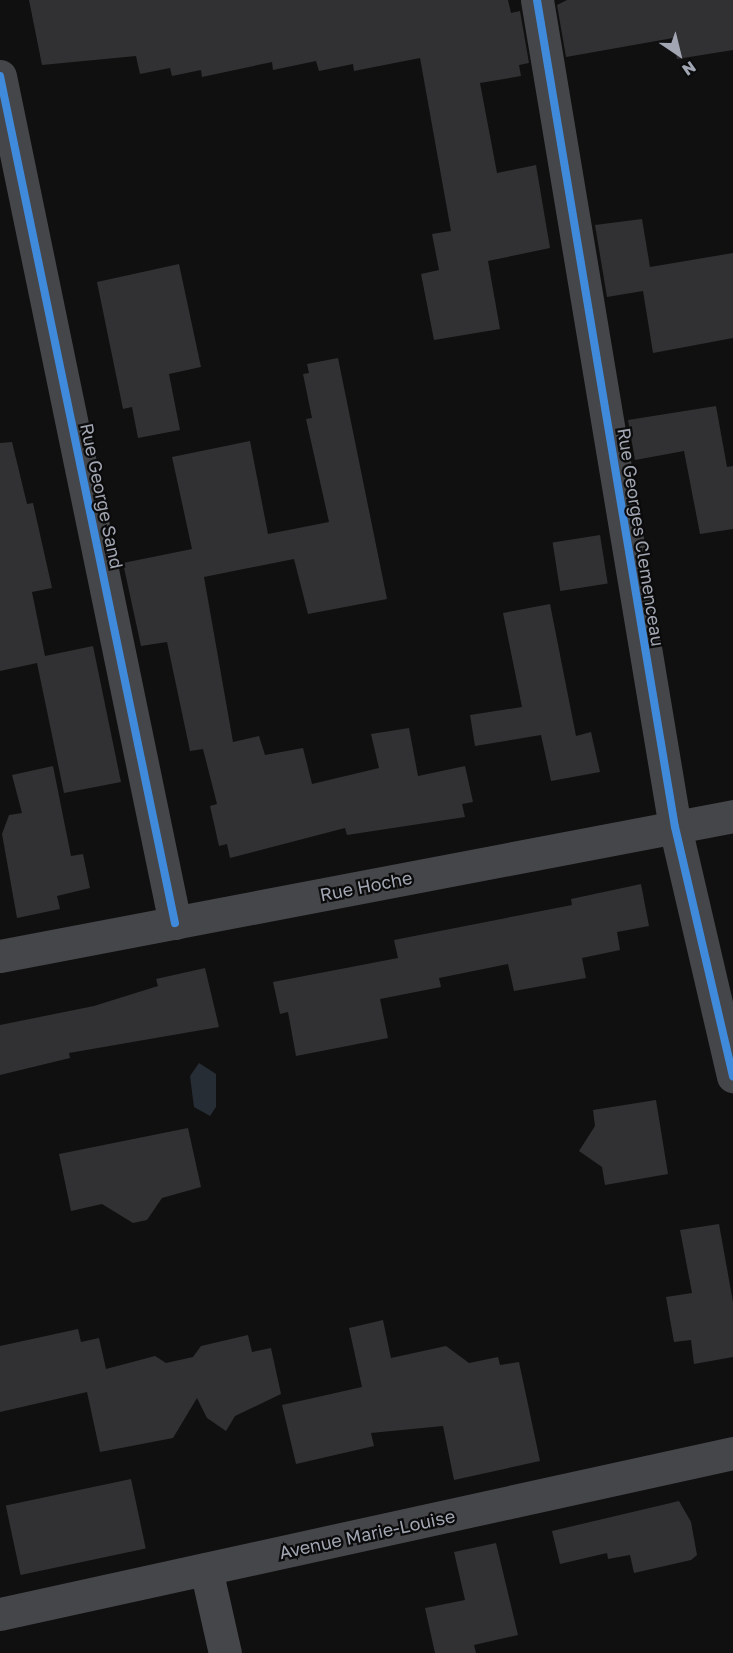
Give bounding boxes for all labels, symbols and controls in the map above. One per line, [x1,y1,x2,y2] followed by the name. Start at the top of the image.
[649,24,709,84] north arrow
[679,57,700,80] text: N
[76,421,128,571] street label: Rue George Sand
[613,426,669,648] street label: Rue Georges Clemenceau
[318,866,414,906] street label: Rue Hoche
[277,1505,457,1563] street label: Avenue Marie-Louise

